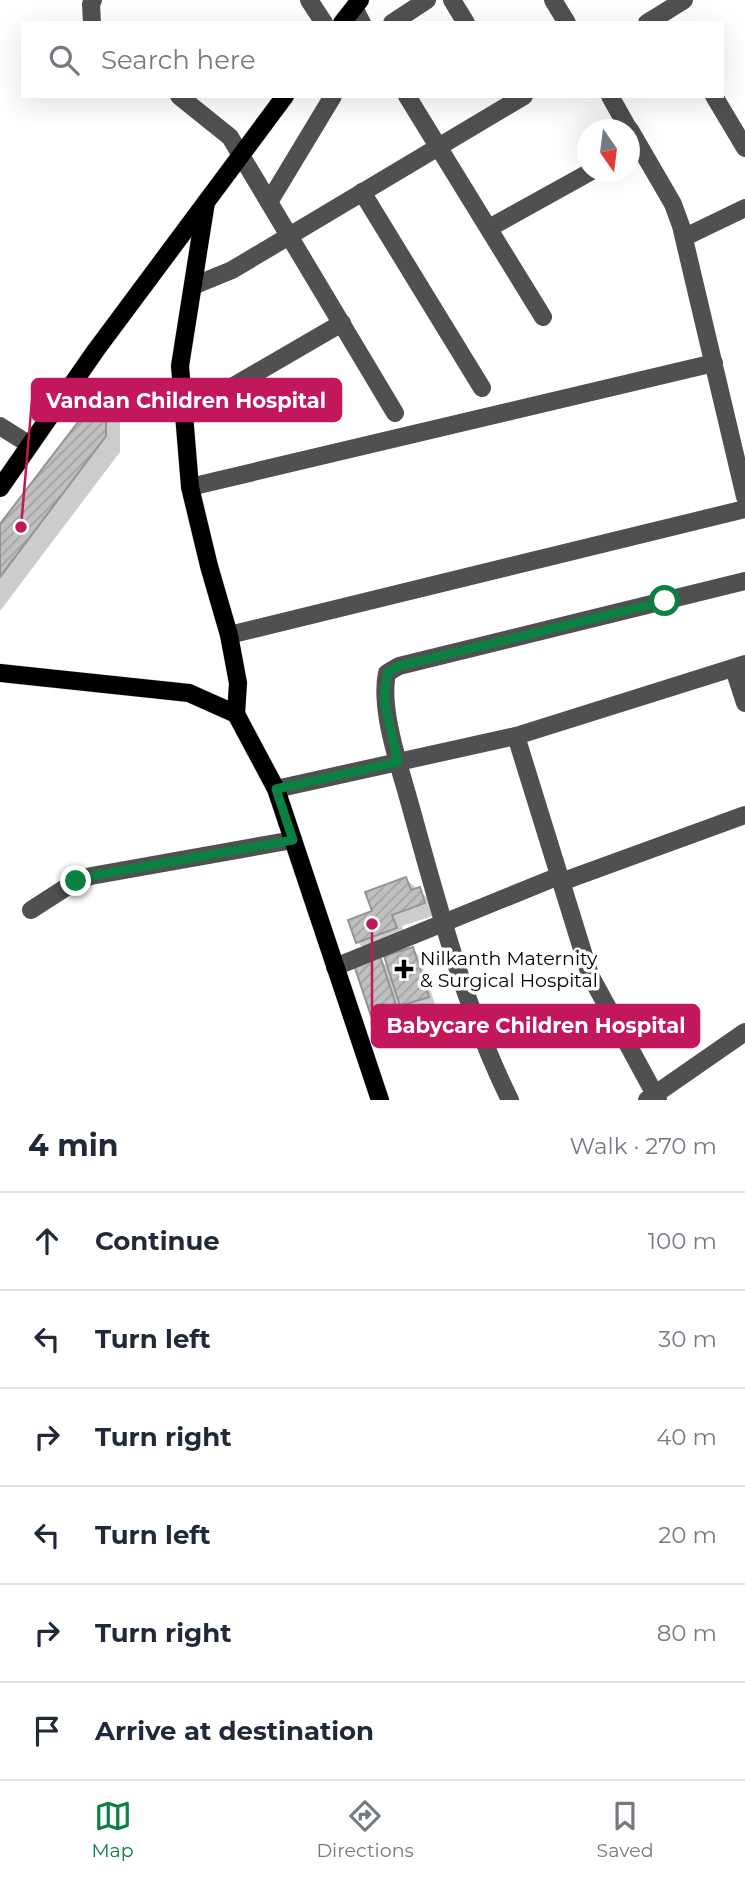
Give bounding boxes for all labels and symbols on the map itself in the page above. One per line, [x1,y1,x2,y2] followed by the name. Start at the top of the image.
[577,119,640,182] north arrow
[32,379,341,421] callout: Vandan Children Hospital
[45,388,326,413] text: Vandan Children Hospital
[649,585,680,616] route start
[60,865,91,896] route end
[420,947,598,992] place label: Nilkanth Maternity & Surgical Hospital
[394,959,414,979] marker: Nilkanth Maternity & Surgical Hospital
[372,1005,699,1047] callout: Babycare Children Hospital
[386,1013,686,1038] text: Babycare Children Hospital

